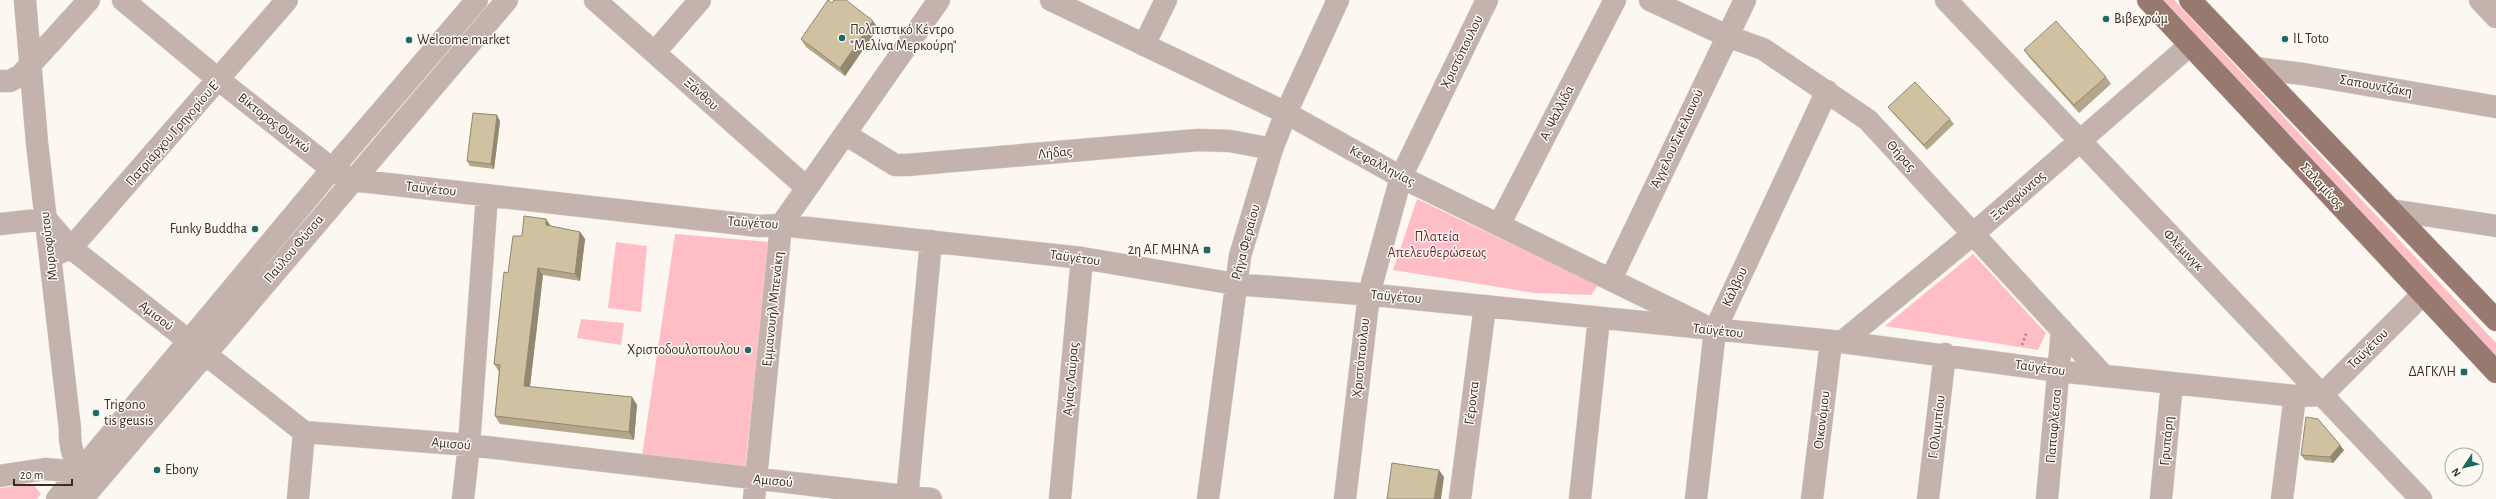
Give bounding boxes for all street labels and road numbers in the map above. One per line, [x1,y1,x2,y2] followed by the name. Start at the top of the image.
[1438,13,1486,91] street label: Χριστόπουλου
[2339,73,2413,99] street label: Σαπουντζάκη
[681,75,721,113] street label: Ξάνθου
[123,77,223,189] street label: Πατριάρχου Γρηγορίου Ε'
[1537,83,1577,143] street label: Α. Ψαλλίδα
[1648,87,1706,191] street label: Άγγελου Σικελιανού
[235,90,313,156] street label: Βίκτορος Ουγκώ
[1884,138,1919,174] street label: Θήρας
[1347,143,1417,189] street label: Κεφαλληνίας
[1037,144,1073,161] street label: Λήδας
[2298,161,2347,212] street label: Σαλαμίνος
[1988,168,2049,223] street label: Ξενοφώντος
[405,179,457,199] street label: Ταϋγέτου
[1229,203,1263,281] street label: Ρήγα Φεραίου
[38,211,60,281] street label: Μυριοφύτου
[262,212,326,286] street label: Παύλου Φύσσα
[727,214,779,232] street label: Ταϋγέτου
[2160,227,2206,274] street label: Φλέμινγκ
[1049,248,1101,268] street label: Ταϋγέτου
[760,251,786,367] street label: Εμμανουήλ Μπενάκη
[1720,265,1750,309] street label: Κάλβου
[1370,288,1422,306] street label: Ταϋγέτου
[136,298,176,334] street label: Αμισού
[1350,318,1372,398] street label: Χριστόπουλου
[1692,321,1744,341] street label: Ταϋγέτου
[2345,326,2391,372] street label: Ταϋγέτου
[1061,341,1081,416] street label: Αγίας Λαύρας
[2014,358,2066,378] street label: Ταϋγέτου
[1462,380,1482,426] street label: Γέροντα
[2044,388,2064,464] street label: Παπαφλέσσα
[1811,390,1833,450] street label: Οικονόμου
[1926,394,1948,460] street label: Γ. Ολυμπίου
[2158,416,2176,466] street label: Γρυπάρη
[431,435,471,453] street label: Αμισού
[753,472,793,490] street label: Αμισού

